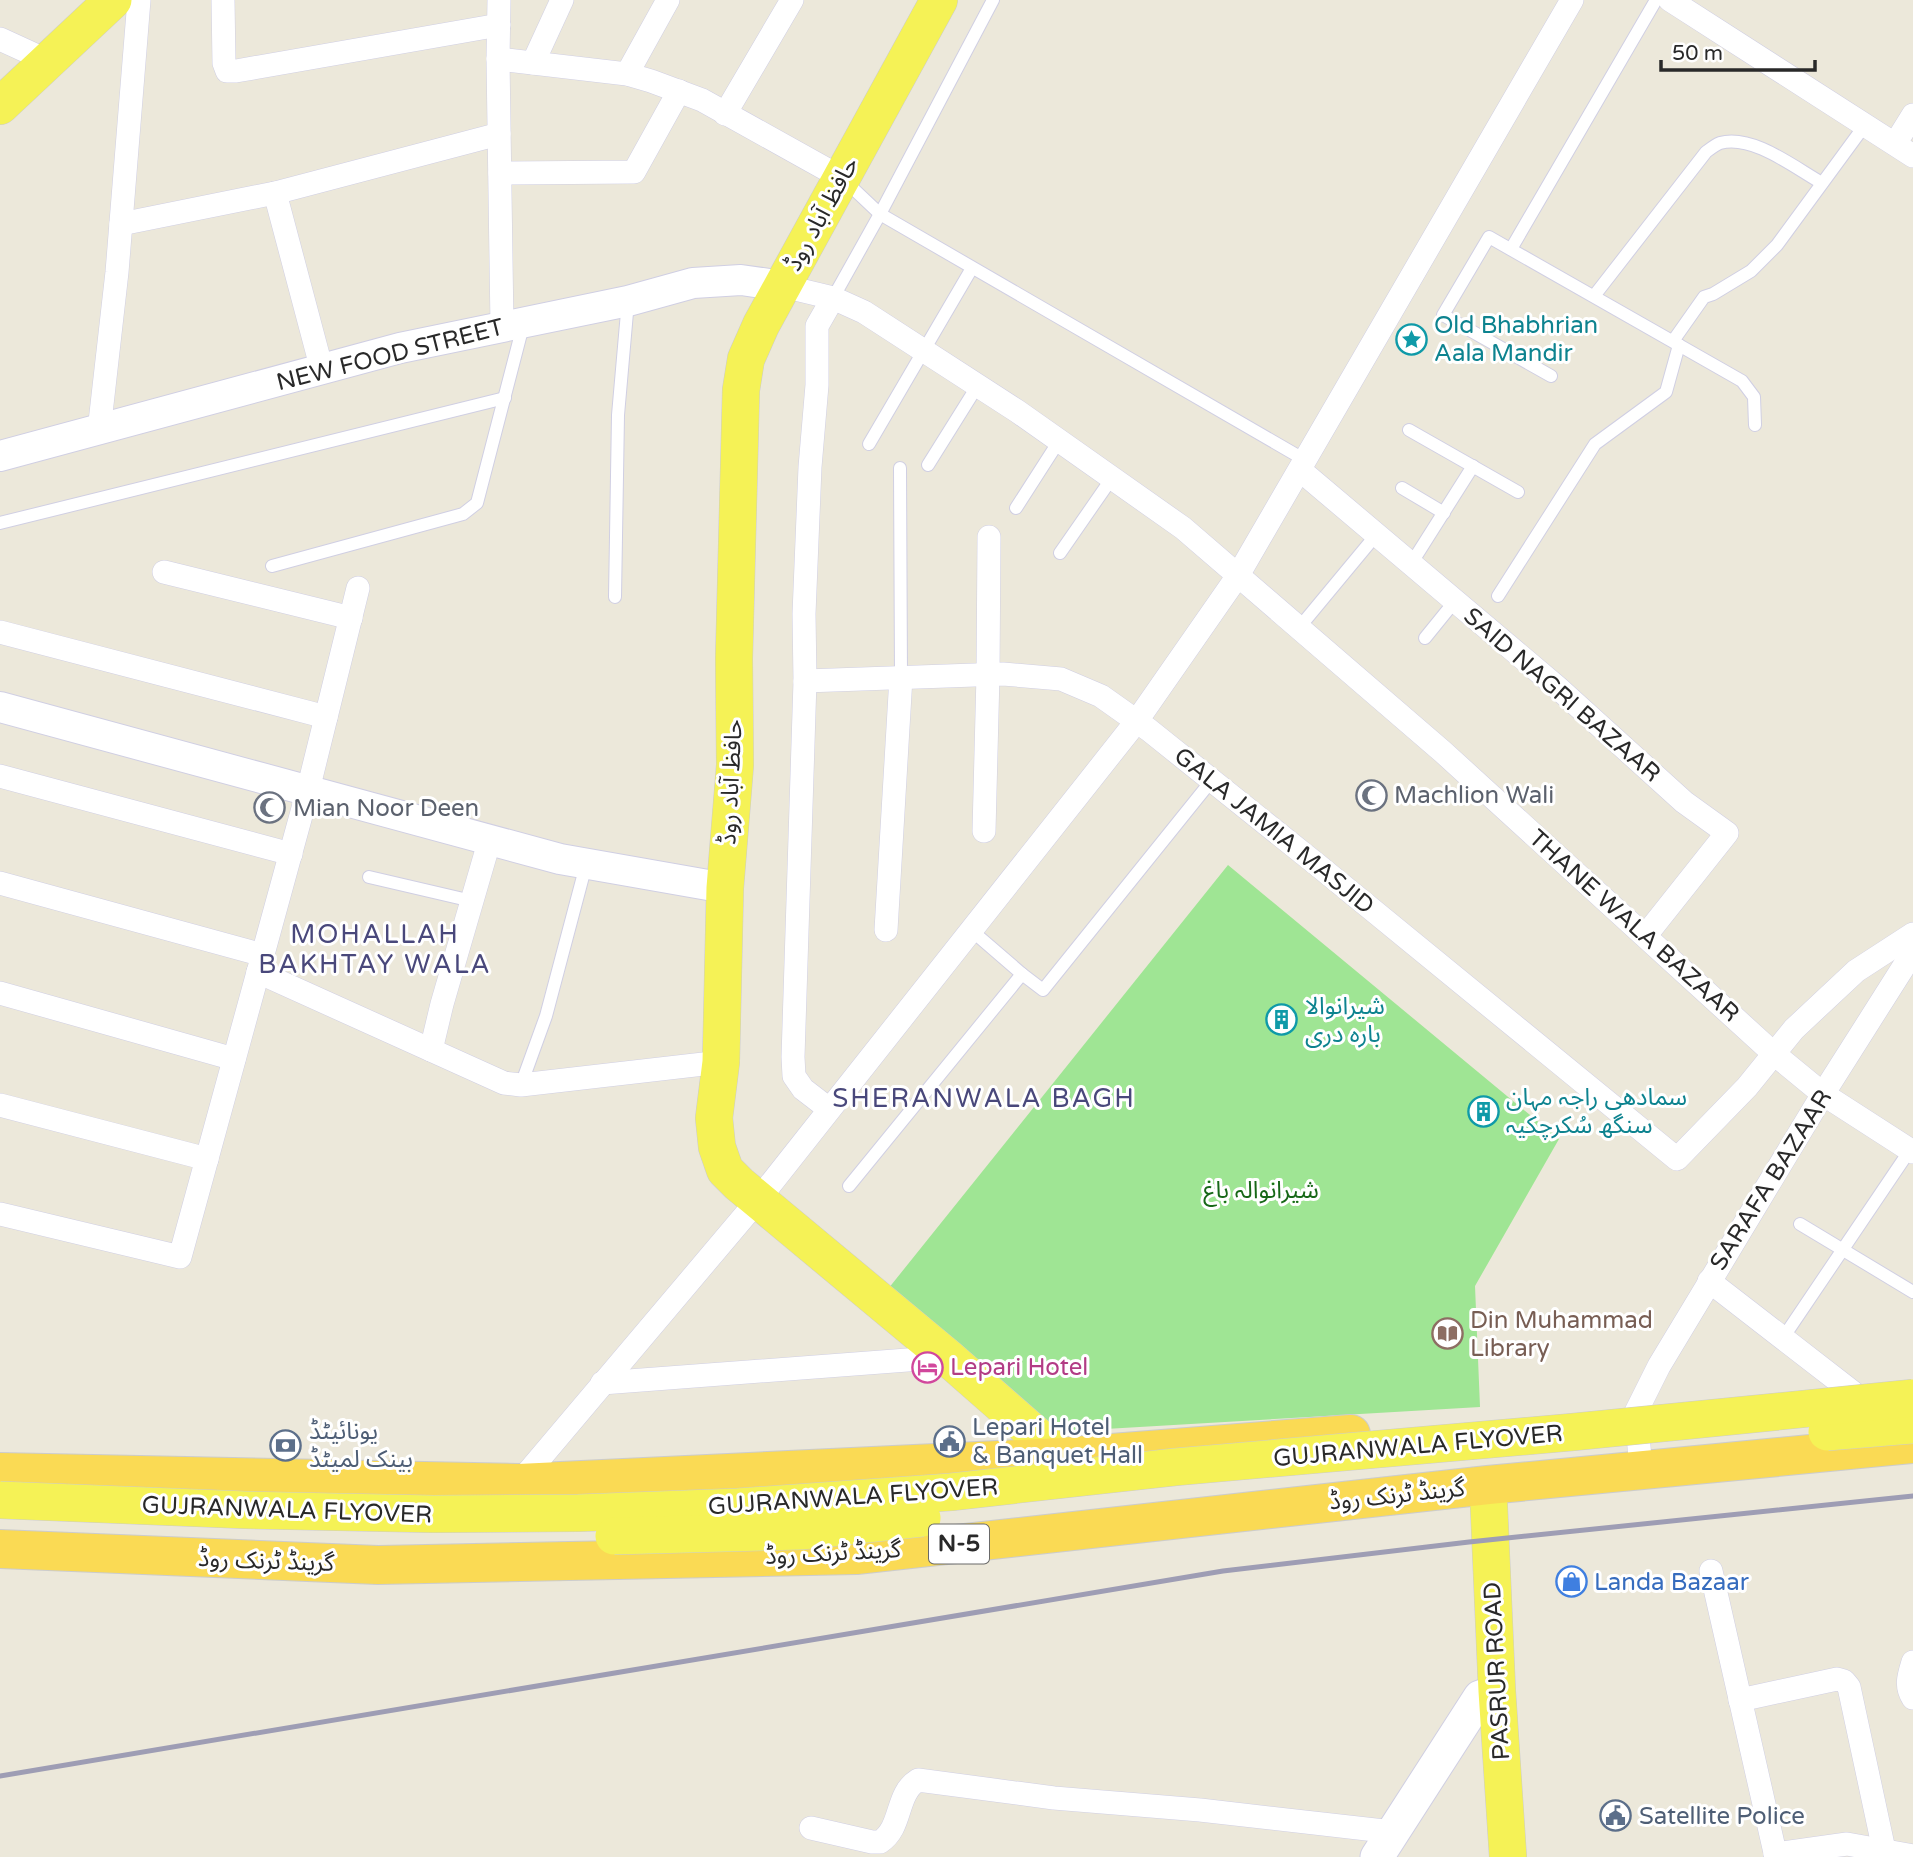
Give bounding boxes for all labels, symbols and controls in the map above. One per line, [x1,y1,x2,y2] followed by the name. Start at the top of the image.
[1661,28,1815,72] scale bar
[1672,41,1723,66] text: 50 m
[779,152,865,276] street label: حافظ آباد روڈ
[1434,311,1598,368] place label: Old Bhabhrian Aala Mandir
[273,313,507,397] street label: NEW FOOD STREET
[1394,322,1428,356] place icon: Old Bhabhrian Aala Mandir
[1458,602,1666,788] street label: SAID NAGRI BAZAAR
[713,718,749,846] street label: حافظ آباد روڈ
[1168,741,1380,921] street label: GALA JAMIA MASJID
[1354,778,1388,812] mosque icon: Machlion Wali
[1394,781,1554,810] place label: Machlion Wali
[253,791,287,825] mosque icon: Mian Noor Deen
[293,794,479,823] place label: Mian Noor Deen
[1523,824,1745,1028] street label: THANE WALA BAZAAR
[258,919,492,980] district label: MOHALLAH BAKHTAY WALA
[1305,992,1385,1049] place label: شیرانوالا بارہ دری
[1265,1003,1299,1037] building icon: شیرانوالا بارہ دری
[832,1083,1136,1114] district label: SHERANWALA BAGH
[1506,1083,1687,1140] place label: سمادھی راجہ مہان سنگھ سُکرچکیہ
[1704,1084,1838,1276] street label: SARAFA BAZAAR
[1466,1094,1500,1128] building icon: سمادھی راجہ مہان سنگھ سُکرچکیہ
[1203,1176,1319,1207] park label: شیرانوالہ باغ
[1470,1306,1653,1363] place label: Din Muhammad Library
[1430,1317,1464,1351] library icon: Din Muhammad Library
[910,1350,944,1384] hotel icon: Lepari Hotel
[950,1353,1088,1382] place label: Lepari Hotel
[972,1413,1143,1470] place label: Lepari Hotel & Banquet Hall
[309,1417,413,1474] place label: یونائیٹڈ بینک لمیٹڈ
[1272,1419,1564,1473] street label: GUJRANWALA FLYOVER
[932,1424,966,1458] public building icon: Lepari Hotel & Banquet Hall
[269,1428,303,1462] bank icon: یونائیٹڈ بینک لمیٹڈ
[707,1472,999,1522] street label: GUJRANWALA FLYOVER
[1328,1473,1467,1517] street label: گرینڈ ٹرنک روڈ
[141,1490,433,1530] street label: GUJRANWALA FLYOVER
[929,1525,989,1564] road number: N-5
[764,1535,903,1571] street label: گرینڈ ٹرنک روڈ
[197,1544,336,1578] street label: گرینڈ ٹرنک روڈ
[1554,1565,1588,1599] shop icon: Landa Bazaar
[1594,1568,1750,1597] place label: Landa Bazaar
[1478,1581,1516,1761] street label: PASRUR ROAD
[1599,1799,1633,1833] public building icon: Satellite Police
[1639,1802,1805,1831] place label: Satellite Police

